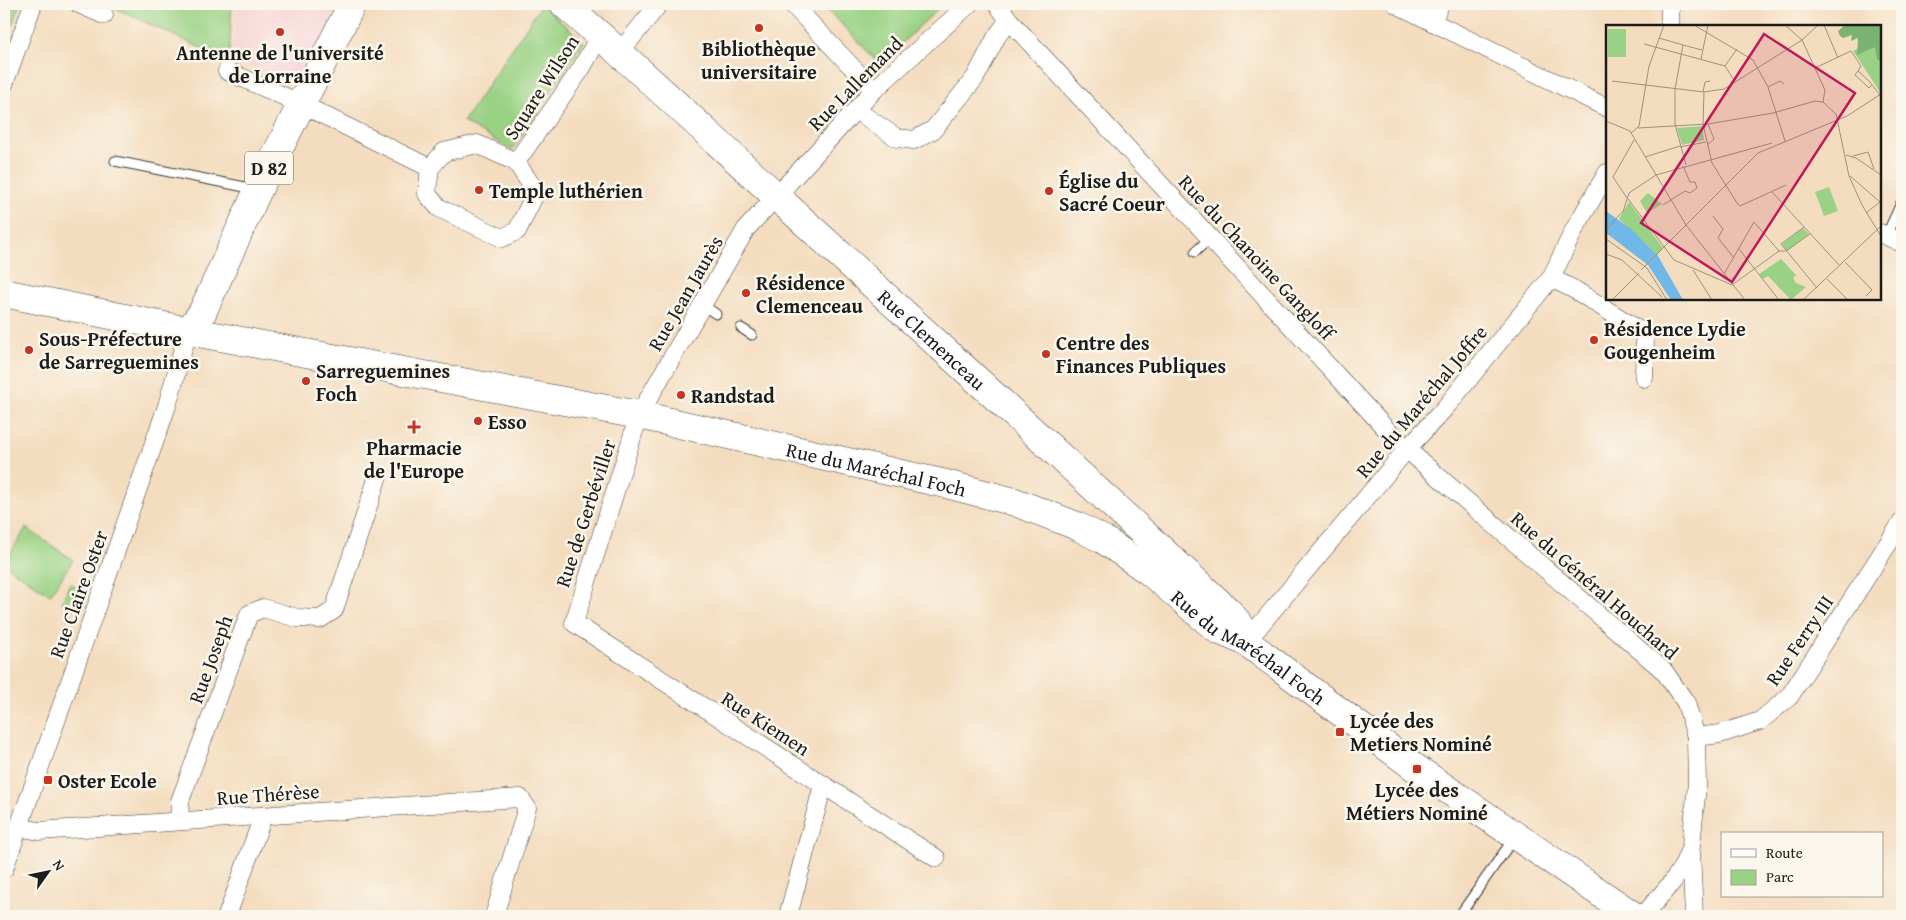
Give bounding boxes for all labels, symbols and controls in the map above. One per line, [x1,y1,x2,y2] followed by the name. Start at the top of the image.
[753,22,765,34] marker: Bibliothèque universitaire
[1606,25,1881,300] inset map
[274,26,286,38] marker: Antenne de l'université de Lorraine
[496,29,586,145] street label: Square Wilson
[801,29,909,137] street label: Rue Lallemand
[701,34,817,86] place label: Bibliothèque universitaire
[176,38,384,90] place label: Antenne de l'université de Lorraine
[245,152,293,184] road number: D 82
[1059,166,1165,218] place label: Église du Sacré Coeur
[1172,168,1343,348] street label: Rue du Chanoine Gangloff
[489,176,643,205] place label: Temple luthérien
[473,184,485,196] marker: Temple luthérien
[1043,185,1055,197] marker: Église du Sacré Coeur
[640,230,730,356] street label: Rue Jean Jaurès
[756,268,863,320] place label: Résidence Clemenceau
[872,282,993,396] street label: Rue Clemenceau
[740,287,752,299] marker: Résidence Clemenceau
[1604,314,1746,366] place label: Résidence Lydie Gougenheim
[1348,318,1494,484] street label: Rue du Maréchal Joffre
[39,324,199,376] place label: Sous-Préfecture de Sarreguemines
[1056,328,1226,380] place label: Centre des Finances Publiques
[1588,334,1600,346] marker: Résidence Lydie Gougenheim
[23,344,35,356] marker: Sous-Préfecture de Sarreguemines
[1040,348,1052,360] marker: Centre des Finances Publiques
[316,356,450,408] place label: Sarreguemines Foch
[300,375,312,387] marker: Sarreguemines Foch
[691,381,775,410] place label: Randstad
[675,389,687,401] marker: Randstad
[488,407,527,436] place label: Esso
[472,415,484,427] marker: Esso
[408,421,420,433] marker: Pharmacie de l'Europe
[364,433,464,485] place label: Pharmacie de l'Europe
[784,434,970,503] street label: Rue du Maréchal Foch
[547,435,623,591] street label: Rue de Gerbéviller
[1505,504,1685,666] street label: Rue du Général Houchard
[41,526,115,662] street label: Rue Claire Oster
[1165,582,1332,711] street label: Rue du Maréchal Foch
[1758,589,1840,691] street label: Rue Ferry III
[181,611,239,707] street label: Rue Joseph
[716,684,816,762] street label: Rue Kiemen
[1350,706,1492,758] place label: Lycée des Metiers Nominé
[1334,726,1346,738] marker: Lycée des Metiers Nominé
[1411,763,1423,775] marker: Lycée des Métiers Nominé
[58,766,157,795] place label: Oster Ecole
[42,774,54,786] marker: Oster Ecole
[1346,775,1488,827] place label: Lycée des Métiers Nominé
[216,776,320,812] street label: Rue Thérèse
[1721,832,1884,898] legend
[1766,842,1803,863] text: Route
[22,848,72,898] north arrow
[48,856,70,875] text: N
[1766,866,1794,887] text: Parc

